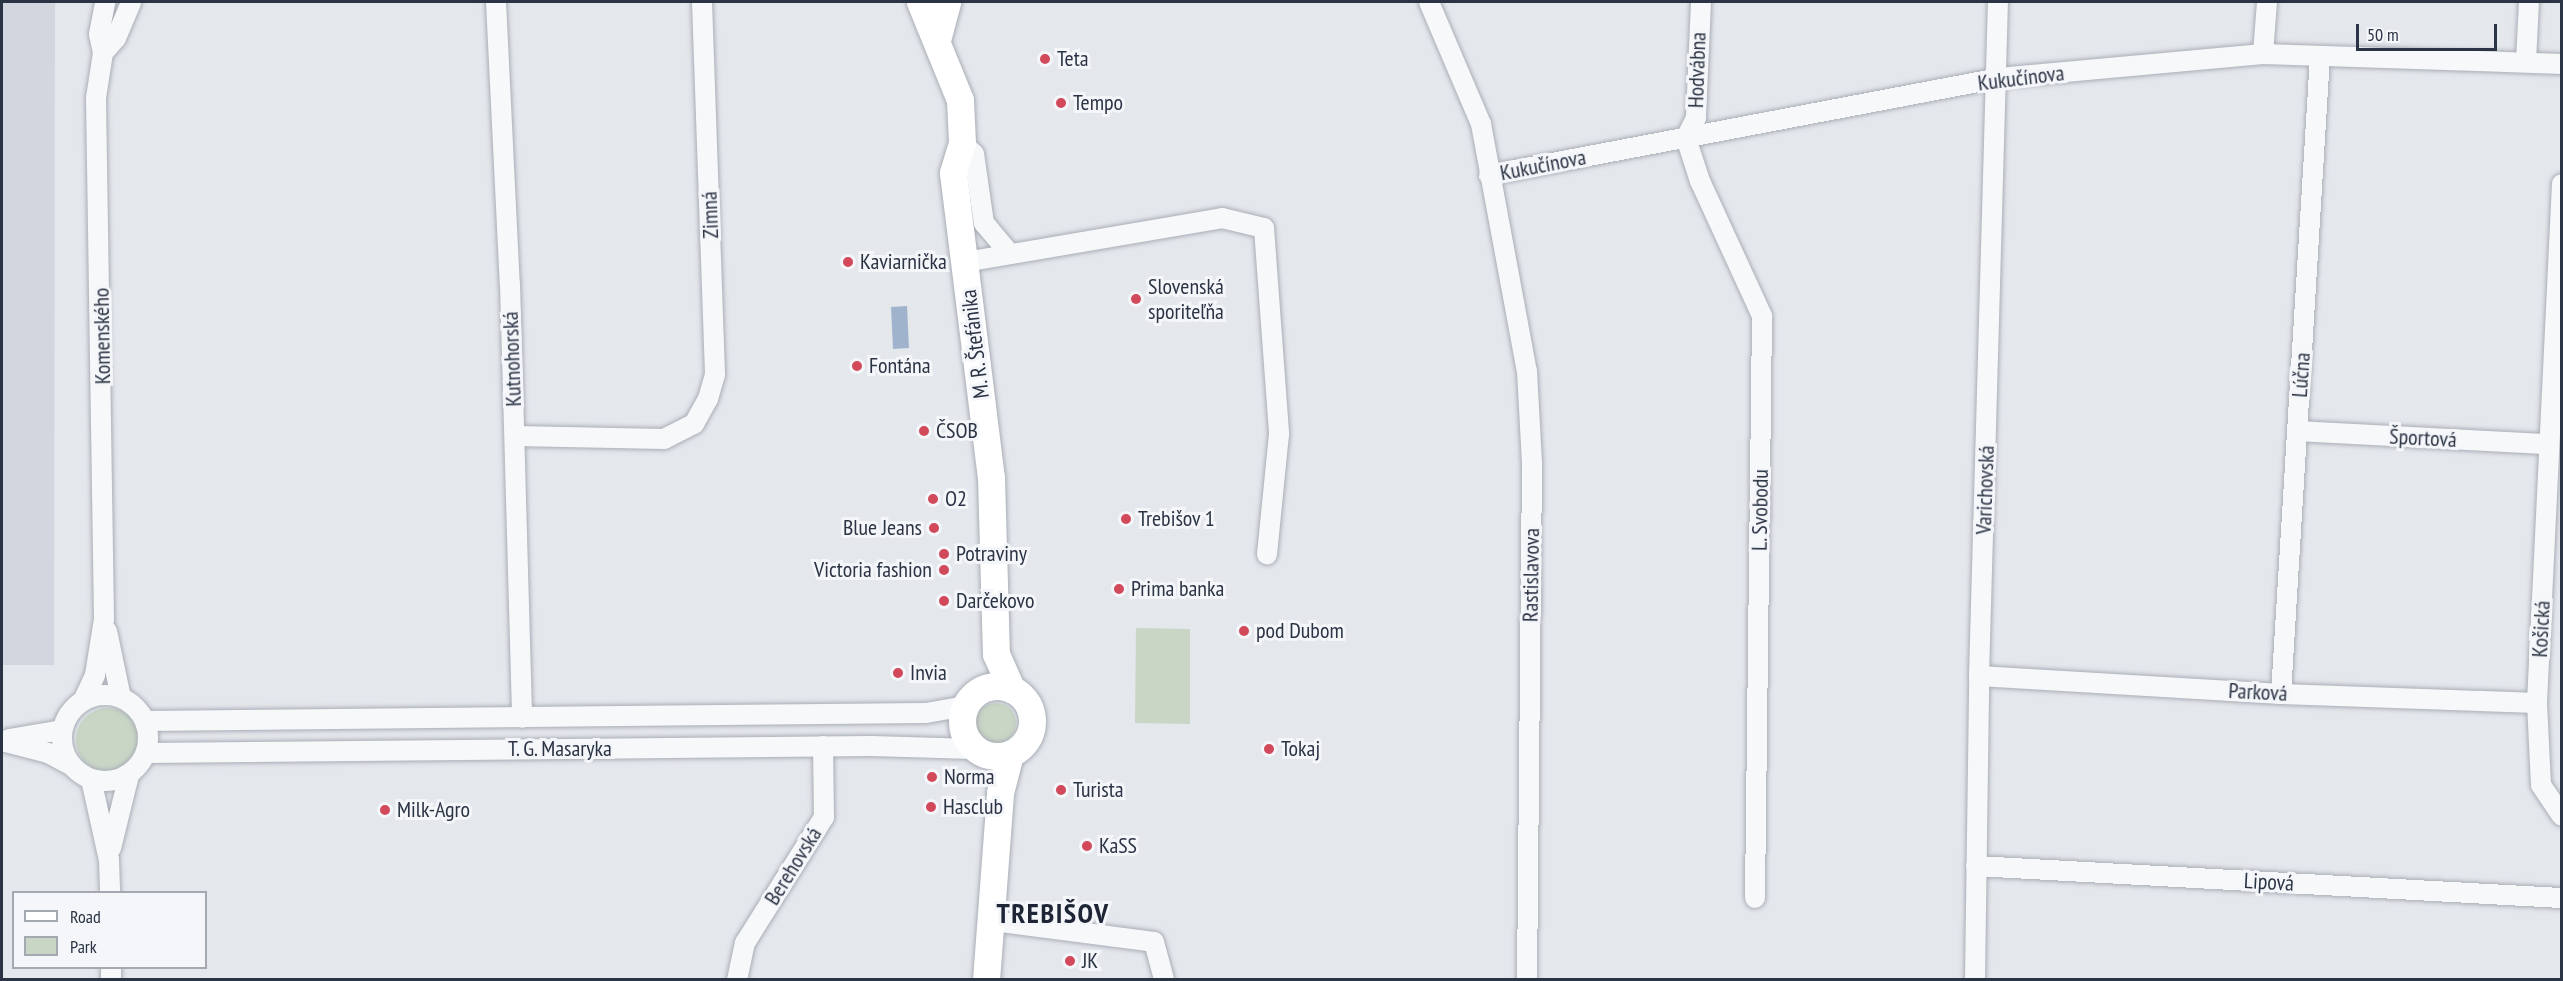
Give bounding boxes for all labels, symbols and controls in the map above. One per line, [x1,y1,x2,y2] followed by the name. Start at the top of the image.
[2359,12,2500,50] scale bar
[2367,23,2399,46] text: 50 m
[1682,31,1712,109] street label: Hodvábna
[1057,46,1089,72] place label: Teta
[1038,52,1052,66] marker: Teta
[1976,60,2066,96] street label: Kukučínova
[1073,90,1123,116] place label: Tempo
[1054,96,1068,110] marker: Tempo
[1498,144,1588,186] street label: Kukučínova
[696,191,724,239] street label: Zimná
[860,249,947,275] place label: Kaviarnička
[841,255,855,269] marker: Kaviarnička
[1148,273,1224,324] place label: Slovenská sporiteľňa
[88,287,116,385] street label: Komenského
[955,287,995,401] street label: M. R. Štefánika
[1129,292,1143,306] marker: Slovenská sporiteľňa
[497,311,527,407] street label: Kutnohorská
[2286,352,2316,398] street label: Lúčna
[869,353,931,379] place label: Fontána
[850,359,864,373] marker: Fontána
[936,418,978,444] place label: ČSOB
[2389,423,2457,453] street label: Športová
[917,424,931,438] marker: ČSOB
[1970,445,2000,535] street label: Varichovská
[1746,468,1774,552] street label: L. Svobodu
[945,486,967,512] place label: O2
[926,492,940,506] marker: O2
[1138,506,1215,532] place label: Trebišov 1
[1119,512,1133,526] marker: Trebišov 1
[843,515,922,541] place label: Blue Jeans
[927,521,941,535] marker: Blue Jeans
[1517,528,1545,622] street label: Rastislavova
[956,541,1027,567] place label: Potraviny
[937,547,951,561] marker: Potraviny
[814,557,932,583] place label: Victoria fashion
[937,563,951,577] marker: Victoria fashion
[1131,576,1224,602] place label: Prima banka
[1112,582,1126,596] marker: Prima banka
[956,588,1035,614] place label: Darčekovo
[937,594,951,608] marker: Darčekovo
[2526,600,2556,658] street label: Košická
[1256,618,1344,644] place label: pod Dubom
[1237,624,1251,638] marker: pod Dubom
[910,660,947,686] place label: Invia
[891,666,905,680] marker: Invia
[2228,677,2288,707] street label: Parková
[507,736,613,762] street label: T. G. Masaryka
[1281,736,1320,762] place label: Tokaj
[1262,742,1276,756] marker: Tokaj
[944,764,994,790] place label: Norma
[925,770,939,784] marker: Norma
[1073,777,1124,803] place label: Turista
[1054,783,1068,797] marker: Turista
[943,794,1003,820] place label: Hasclub
[397,797,470,823] place label: Milk-Agro
[924,800,938,814] marker: Hasclub
[378,803,392,817] marker: Milk-Agro
[759,822,827,910] street label: Berehovská
[1099,833,1137,859] place label: KaSS
[1080,839,1094,853] marker: KaSS
[2243,868,2295,896] street label: Lipová
[12,891,207,969] legend
[997,896,1109,930] district label: TREBIŠOV
[70,905,101,928] text: Road
[70,935,97,958] text: Park
[1082,948,1098,974] place label: JK
[1063,954,1077,968] marker: JK

